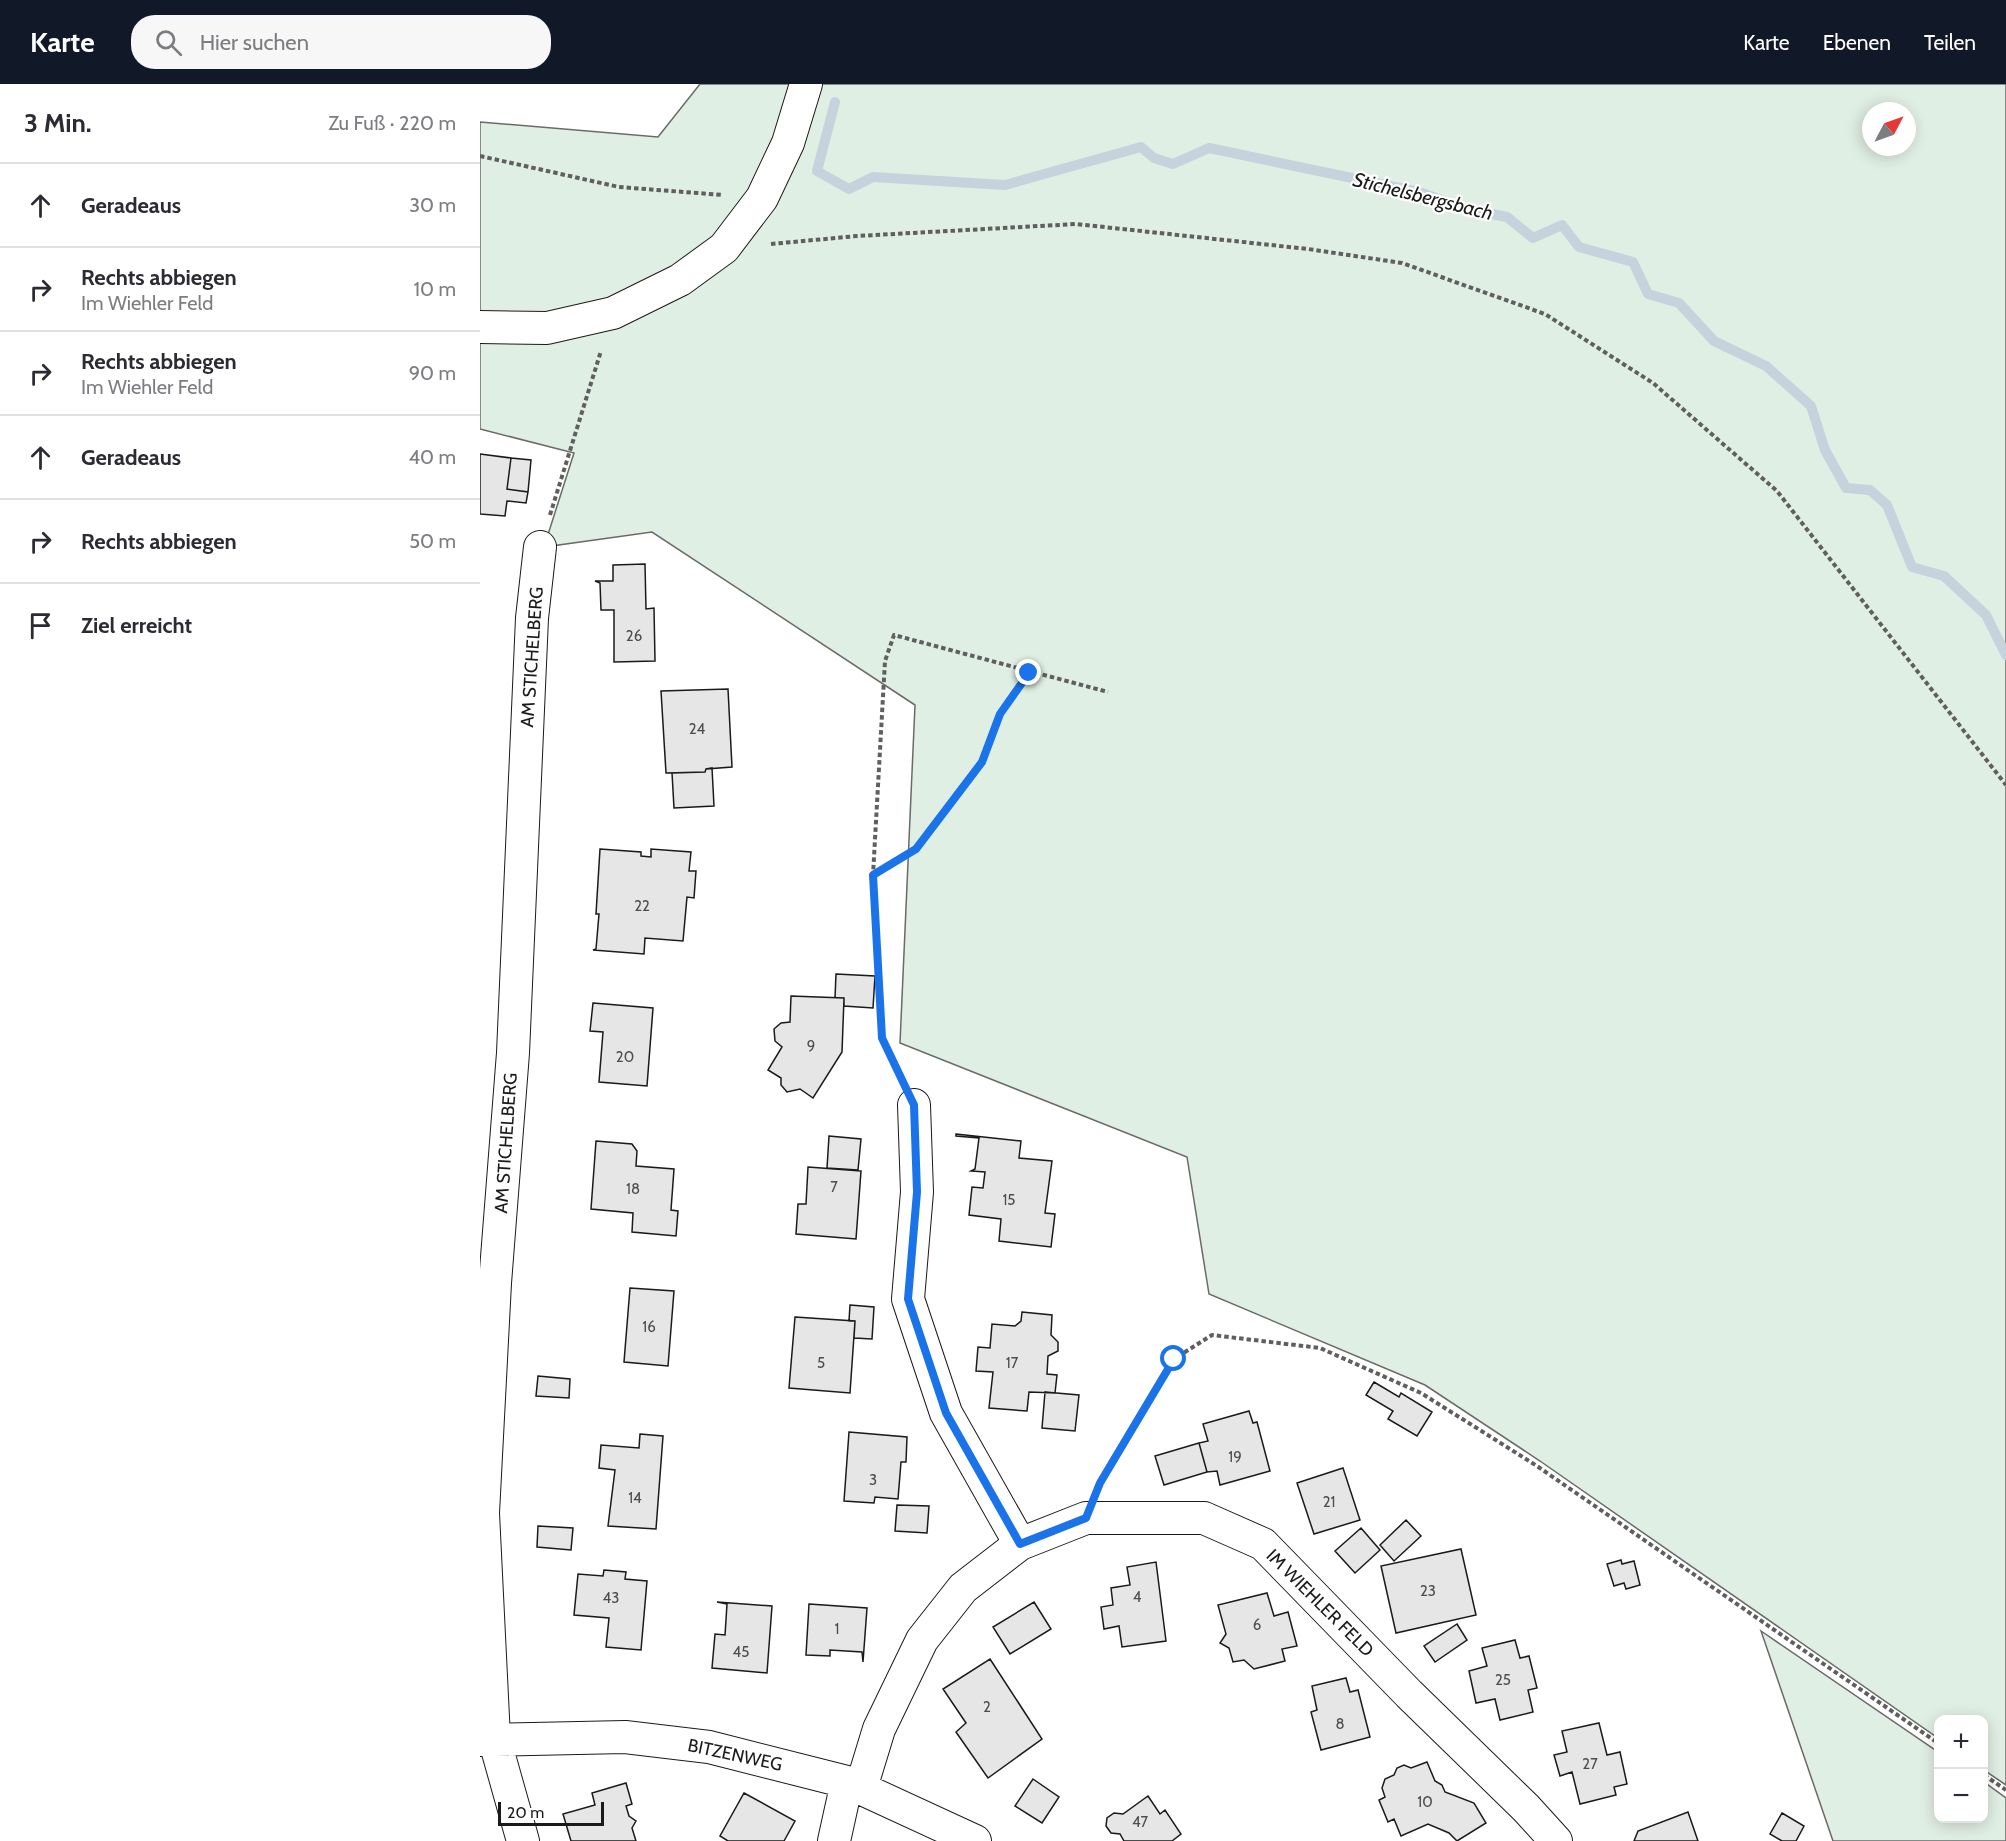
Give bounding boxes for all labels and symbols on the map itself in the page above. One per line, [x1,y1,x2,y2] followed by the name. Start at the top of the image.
[1862,102,1916,156] north arrow
[1351,167,1495,225] water label: Stichelsbergsbach
[516,586,548,728] street label: AM STICHELBERG
[626,627,642,645] house number: 26
[1015,659,1041,685] route end
[689,720,706,738] house number: 24
[634,897,650,915] house number: 22
[807,1037,815,1055] house number: 9
[616,1048,634,1066] house number: 20
[490,1072,522,1214] street label: AM STICHELBERG
[830,1178,838,1196] house number: 7
[626,1180,640,1198] house number: 18
[1002,1191,1016,1209] house number: 15
[642,1318,656,1336] house number: 16
[1160,1345,1186,1371] route start
[817,1354,825,1372] house number: 5
[1006,1354,1019,1372] house number: 17
[1228,1448,1242,1466] house number: 19
[869,1471,877,1489] house number: 3
[628,1489,642,1507] house number: 14
[1323,1493,1335,1511] house number: 21
[1262,1545,1378,1661] street label: IM WIEHLER FELD
[1420,1582,1436,1600] house number: 23
[1133,1588,1142,1606] house number: 4
[603,1589,619,1607] house number: 43
[1253,1616,1261,1634] house number: 6
[835,1620,839,1638] house number: 1
[733,1643,749,1661] house number: 45
[1495,1671,1511,1689] house number: 25
[983,1698,991,1716] house number: 2
[1335,1715,1345,1733] house number: 8
[686,1734,784,1776] street label: BITZENWEG
[1582,1755,1598,1773] house number: 27
[1417,1793,1433,1811] house number: 10
[498,1799,604,1826] scale bar
[1132,1813,1149,1831] house number: 47

